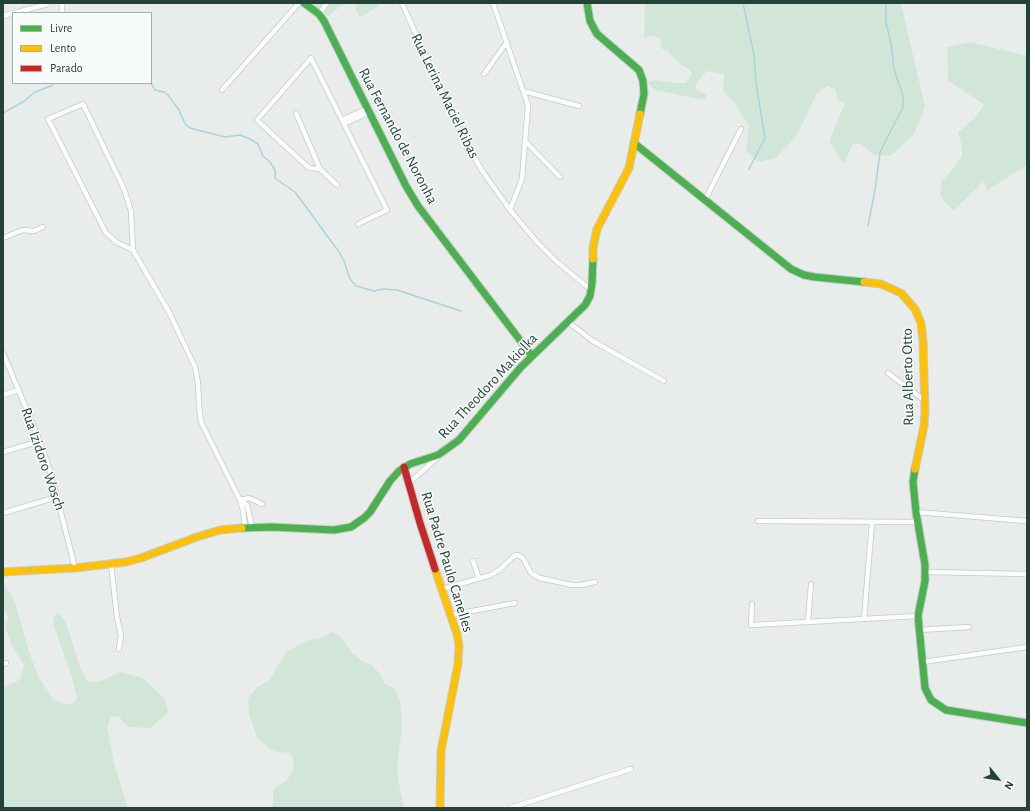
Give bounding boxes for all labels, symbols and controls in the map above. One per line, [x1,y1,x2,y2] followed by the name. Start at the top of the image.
[12,12,152,84] legend
[50,22,72,34] text: Livre
[407,31,483,161] street label: Rua Lerina Maciel Ribas
[50,42,76,54] text: Lento
[50,62,83,74] text: Parado
[354,65,442,207] street label: Rua Fernando de Noronha
[898,328,918,426] street label: Rua Alberto Otto
[434,330,542,442] street label: Rua Theodoro Makiolka
[17,405,69,513] street label: Rua Izidoro Wosch
[417,490,477,634] street label: Rua Padre Paulo Canelles
[978,759,1018,799] north arrow
[1002,779,1016,791] text: N

